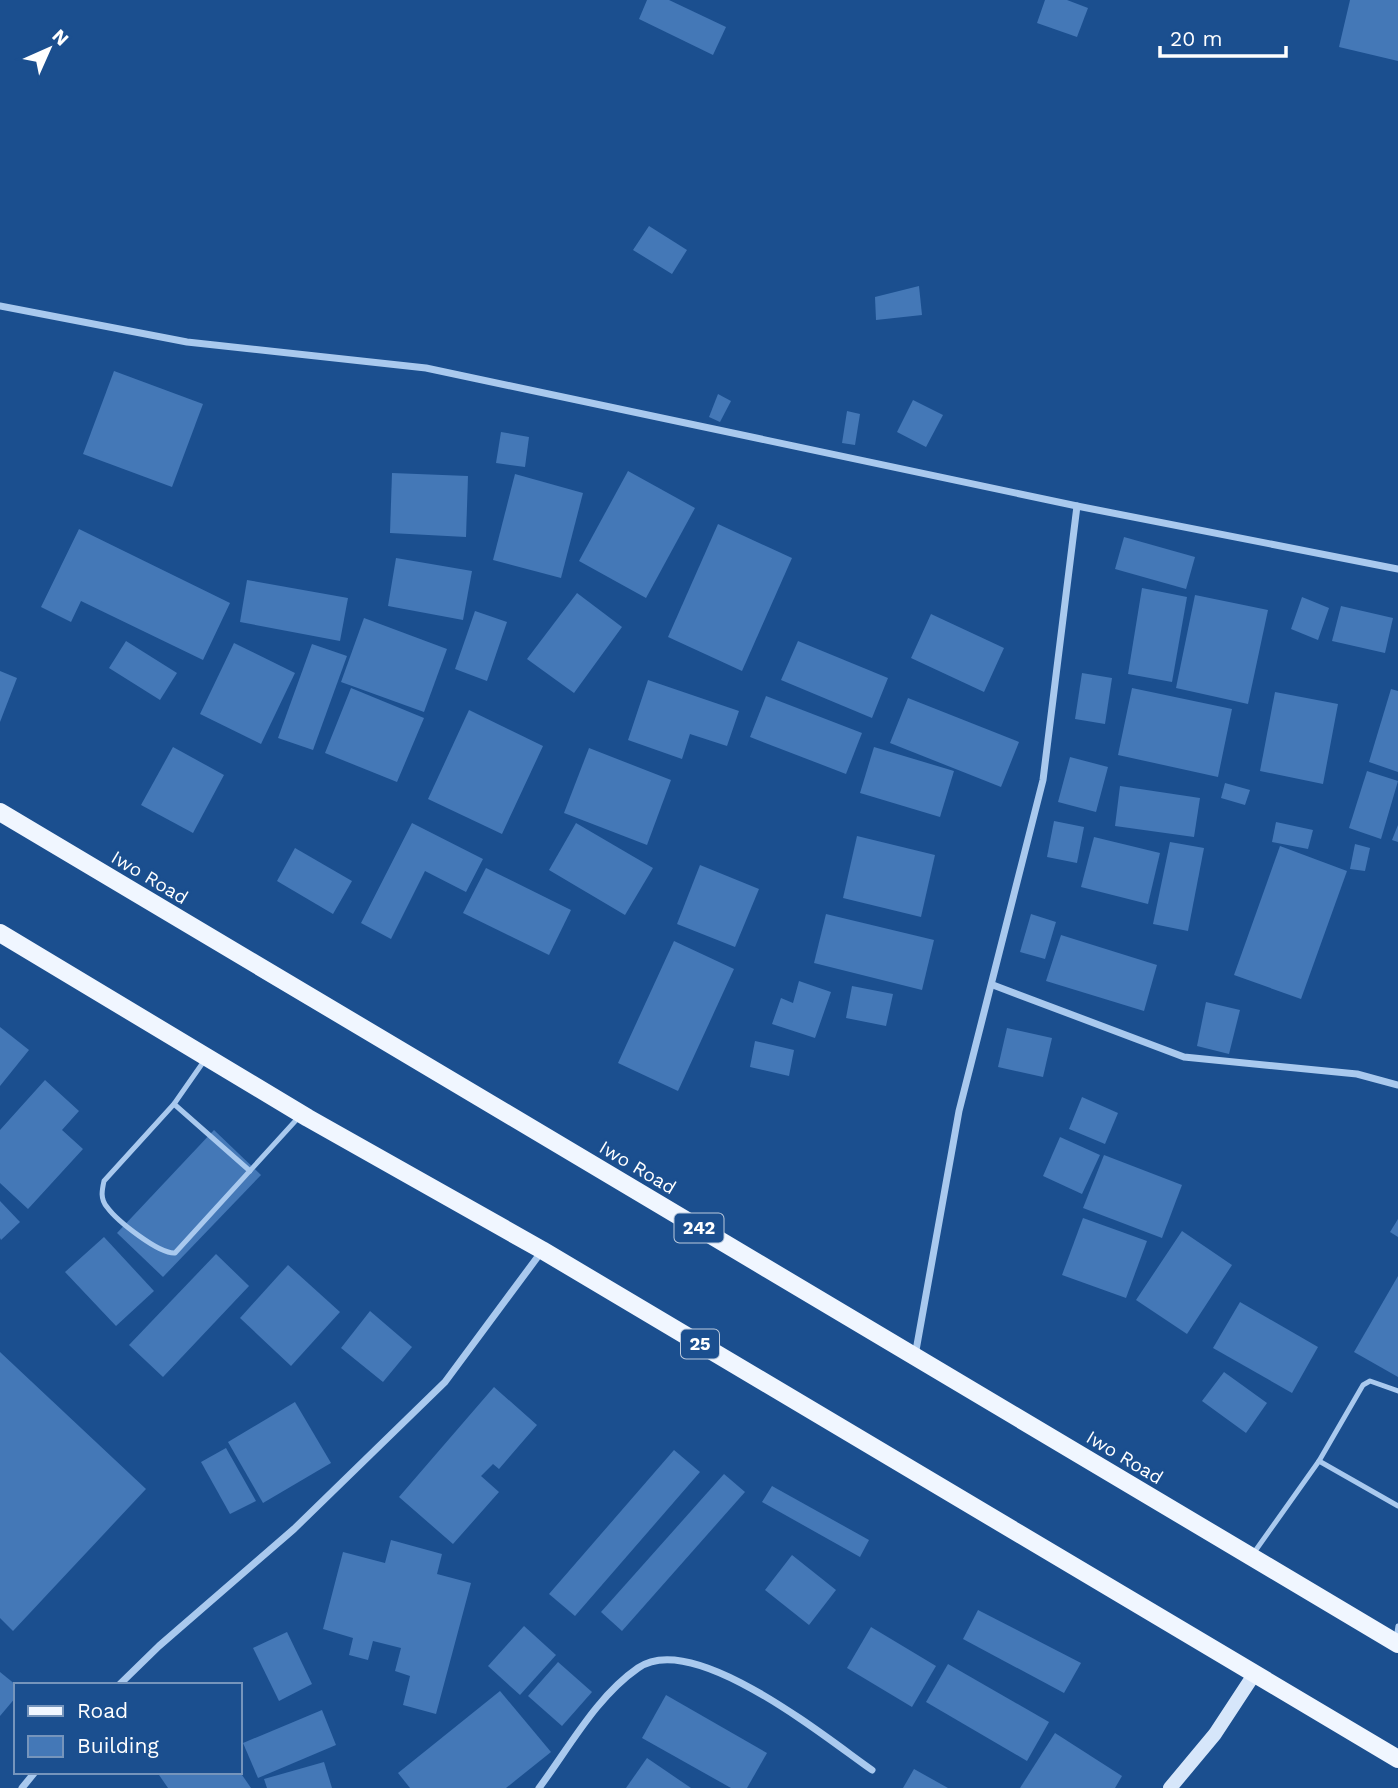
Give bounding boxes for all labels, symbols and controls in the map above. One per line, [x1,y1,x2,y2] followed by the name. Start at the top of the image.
[14,14,84,84] north arrow
[1160,14,1286,58] scale bar
[48,24,74,50] text: N
[1170,26,1222,51] text: 20 m
[107,846,192,909] street label: Iwo Road
[595,1136,680,1199] street label: Iwo Road
[674,1213,724,1242] road number: 242
[681,1330,719,1358] road number: 25
[1082,1426,1167,1489] street label: Iwo Road
[14,1683,242,1774] legend
[77,1698,128,1723] text: Road
[77,1733,159,1758] text: Building

